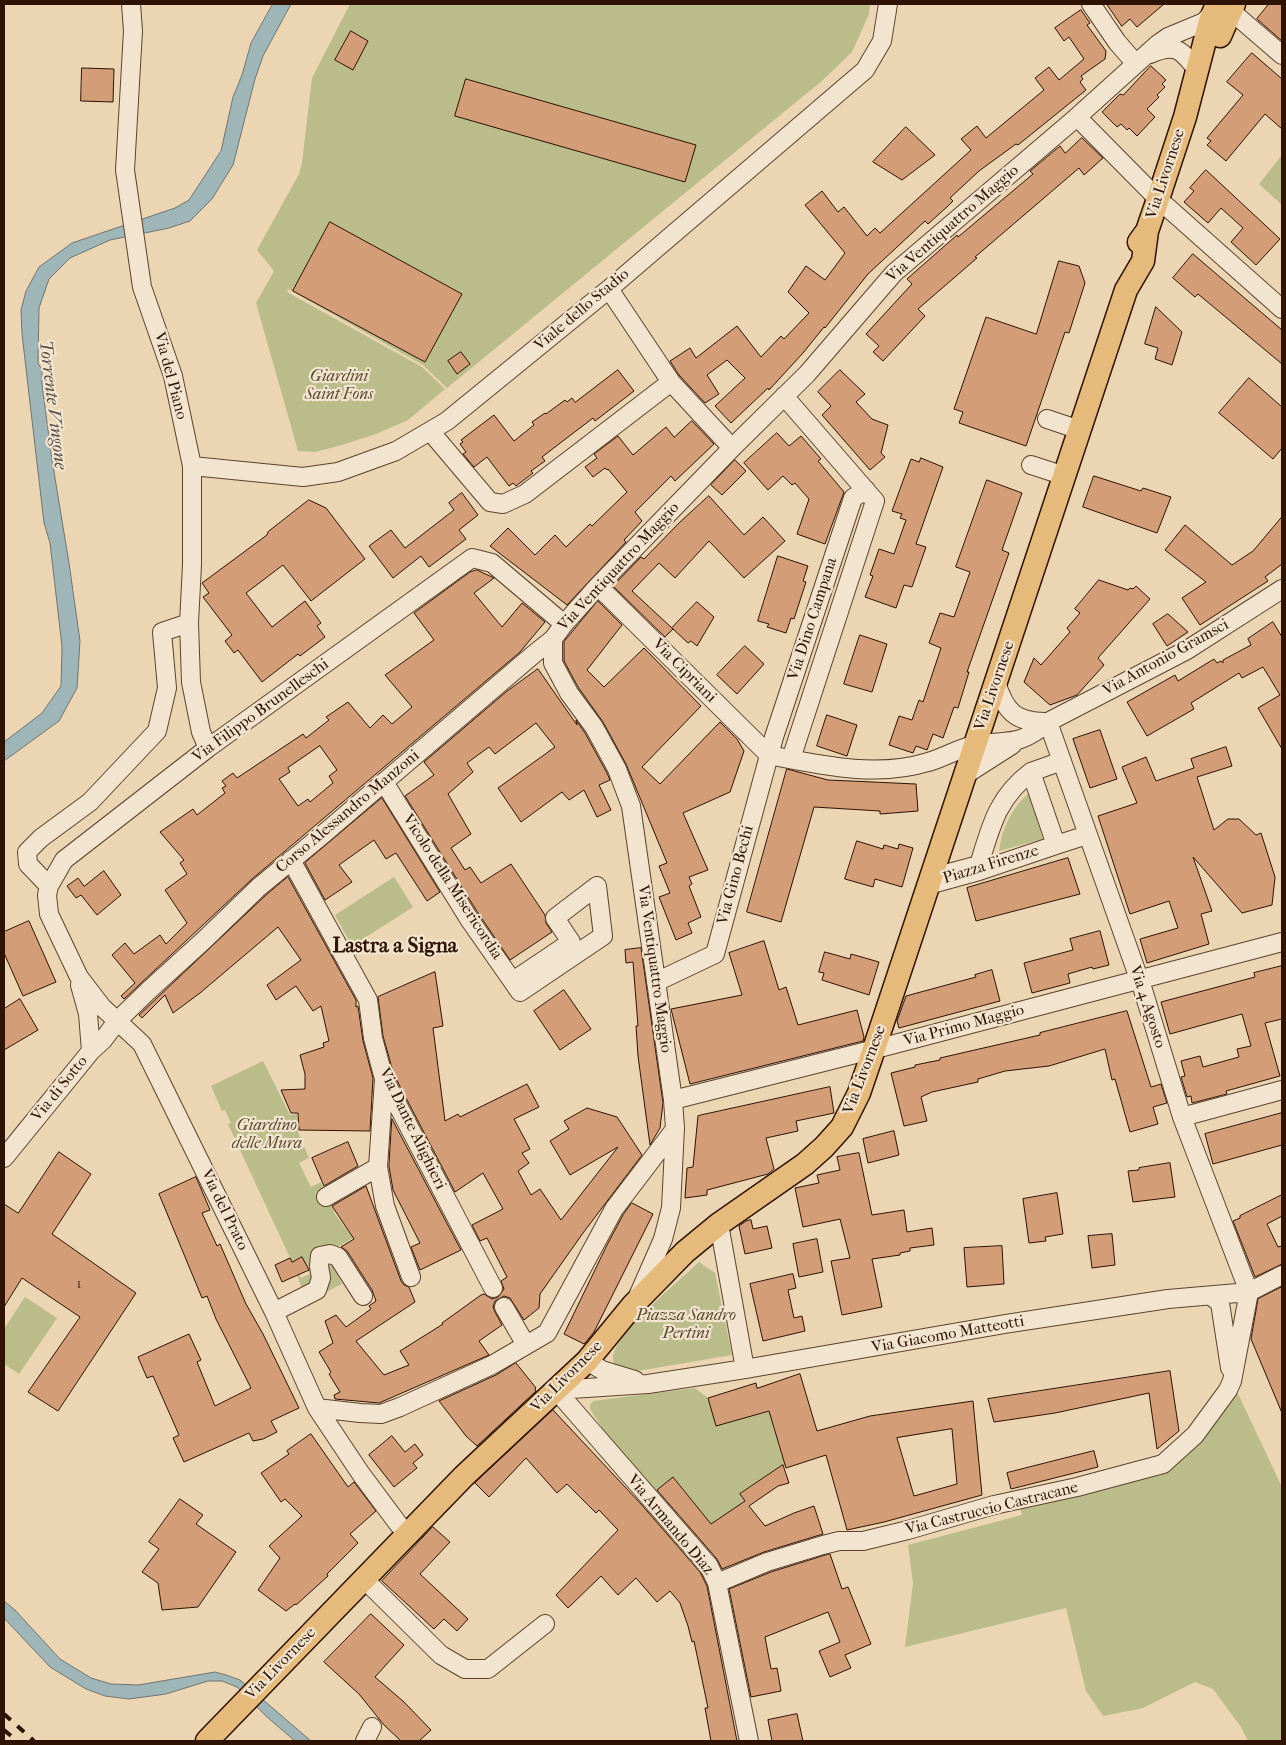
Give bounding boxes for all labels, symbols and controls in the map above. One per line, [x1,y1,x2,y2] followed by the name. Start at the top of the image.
[1142,127,1190,221] street label: Via Livornese
[883,161,1023,287] street label: Via Ventiquattro Maggio
[531,265,633,355] street label: Viale dello Stadio
[149,330,191,422] street label: Via del Piano
[33,339,71,471] water label: Torrente Vingone
[305,367,373,405] park label: Giardini Saint Fons
[554,499,684,635] street label: Via Ventiquattro Maggio
[784,555,842,683] street label: Via Dino Campana
[1100,615,1232,701] street label: Via Antonio Gramsci
[648,635,720,707] street label: Via Cipriani
[971,639,1019,733] street label: Via Livornese
[189,655,333,767] street label: Via Filippo Brunelleschi
[272,746,424,878] street label: Corso Alessandro Manzoni
[398,811,506,963] street label: Vicolo della Misericordia
[714,823,758,927] street label: Via Gino Bechi
[941,841,1041,889] street label: Piazza Firenze
[633,884,675,1054] street label: Via Ventiquattro Maggio
[332,934,458,960] district label: Lastra a Signa
[1125,963,1169,1051] street label: Via 4 Agosto
[902,1001,1026,1051] street label: Via Primo Maggio
[839,1023,891,1117] street label: Via Livornese
[28,1052,92,1126] street label: Via di Sotto
[374,1065,450,1193] street label: Via Dante Alighieri
[232,1116,302,1154] park label: Giardino delle Mura
[196,1166,252,1254] street label: Via del Prato
[77,1277,81,1293] house number: 1
[636,1306,736,1344] park label: Piazza Sandro Pertini
[870,1312,1026,1358] street label: Via Giacomo Matteotti
[527,1337,607,1417] street label: Via Livornese
[623,1471,717,1579] street label: Via Armando Diaz
[904,1478,1080,1540] street label: Via Castruccio Castracane
[242,1624,320,1704] street label: Via Livornese

